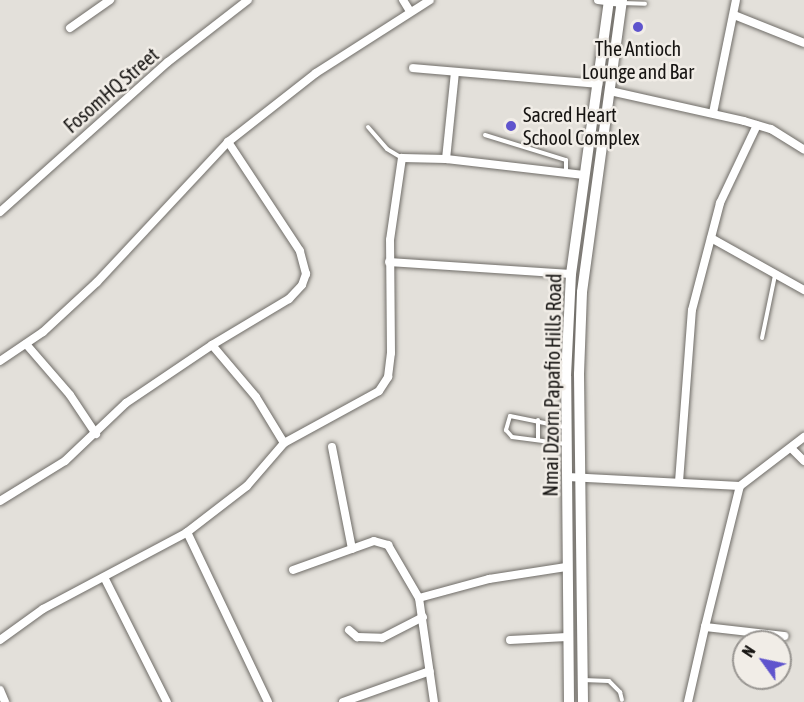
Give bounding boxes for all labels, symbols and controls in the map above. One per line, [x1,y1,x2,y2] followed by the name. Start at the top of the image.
[631,20,645,34] marker: The Antioch Lounge and Bar
[582,36,694,83] place label: The Antioch Lounge and Bar
[59,42,163,138] street label: FosomHQ Street
[523,102,640,149] place label: Sacred Heart School Complex
[504,119,518,133] marker: Sacred Heart School Complex
[538,273,566,497] street label: Nmai Dzorn Papafio Hills Road
[732,630,792,690] north arrow
[738,642,759,660] text: N

